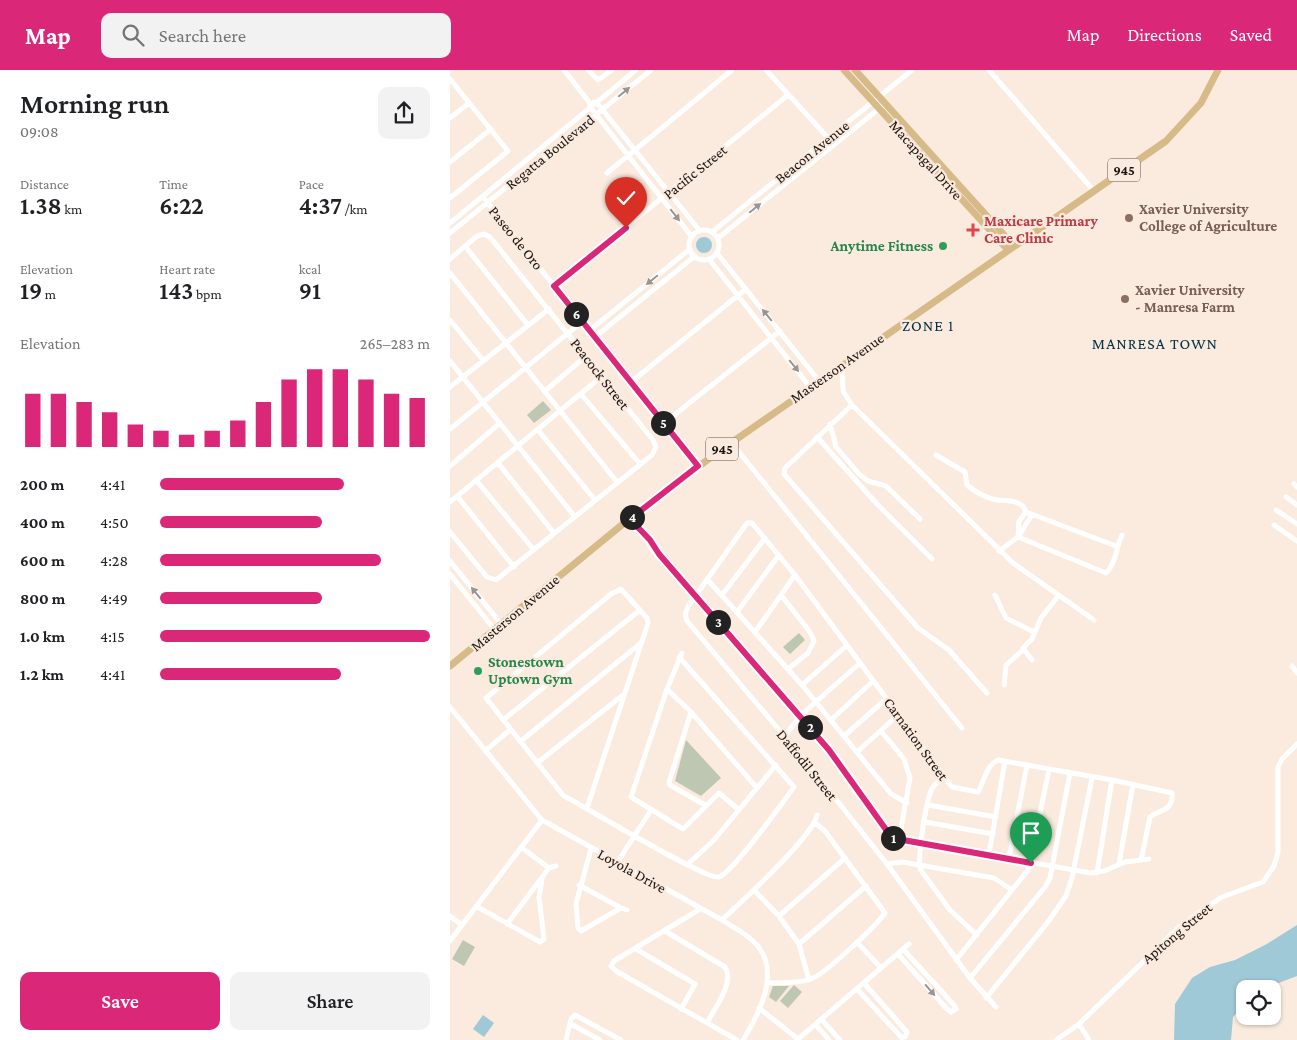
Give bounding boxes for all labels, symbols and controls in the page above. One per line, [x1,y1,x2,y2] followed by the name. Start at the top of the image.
[101,13,451,58] search box
[119,21,147,49] icon: search
[25,22,71,49] text: Map
[159,25,246,46] text: Search here
[1067,25,1099,45] text: Map
[1127,25,1202,45] text: Directions
[1230,25,1272,45] text: Saved
[378,87,430,139] button: share
[617,87,630,98] one-way arrow
[20,88,169,119] text: Morning run
[503,111,598,193] street label: Regatta Boulevard
[772,117,852,187] street label: Beacon Avenue
[886,117,966,204] street label: Macapagal Drive
[20,123,58,140] text: 09:08
[660,141,731,202] street label: Pacific Street
[1108,158,1140,182] road number: 945
[20,176,69,192] text: Distance
[159,176,188,192] text: Time
[299,176,324,192] text: Pace
[605,177,647,228] pin
[612,184,640,212] icon: check
[20,192,62,219] text: 1.38
[159,192,204,219] text: 6:22
[299,192,342,219] text: 4:37
[62,201,82,217] text: km
[342,201,368,217] text: /km
[1139,201,1277,234] place label: Xavier University College of Agriculture
[749,202,762,213] one-way arrow
[486,203,546,273] street label: Paseo de Oro
[670,208,680,222] one-way arrow
[1123,212,1135,224] marker: Xavier University College of Agriculture
[984,213,1099,246] place label: Maxicare Primary Care Clinic
[966,223,980,237] marker: Maxicare Primary Care Clinic
[829,238,933,254] place label: Anytime Fitness
[937,240,949,252] marker: Anytime Fitness
[20,261,73,277] text: Elevation
[159,261,215,277] text: Heart rate
[299,261,321,277] text: kcal
[646,274,659,285] one-way arrow
[20,277,42,304] text: 19
[159,277,193,304] text: 143
[299,277,321,304] text: 91
[1135,282,1245,315] place label: Xavier University - Manresa Farm
[42,286,56,302] text: m
[193,286,222,302] text: bpm
[1119,293,1131,305] marker: Xavier University - Manresa Farm
[564,302,588,326] pin: 6
[573,306,580,322] text: 6
[762,308,772,322] one-way arrow
[902,317,954,334] district label: ZONE 1
[787,330,887,406] street label: Masterson Avenue
[20,335,81,352] text: Elevation
[360,335,430,352] text: 265–283 m
[567,335,633,413] street label: Peacock Street
[1092,335,1218,352] district label: MANRESA TOWN
[788,359,799,372] one-way arrow
[650,410,676,436] pin: 5
[660,415,667,431] text: 5
[706,438,738,460] road number: 945
[20,476,64,493] text: 200 m
[100,476,125,493] text: 4:41
[620,504,644,530] pin: 4
[629,509,636,525] text: 4
[20,514,65,531] text: 400 m
[100,514,128,531] text: 4:50
[20,552,65,569] text: 600 m
[100,552,128,569] text: 4:28
[468,571,563,655] street label: Masterson Avenue
[470,587,481,600] one-way arrow
[20,590,65,607] text: 800 m
[100,590,128,607] text: 4:49
[706,610,730,634] pin: 3
[715,614,722,630] text: 3
[20,628,65,645] text: 1.0 km
[100,628,125,645] text: 4:15
[488,654,573,687] place label: Stonestown Uptown Gym
[472,665,484,677] marker: Stonestown Uptown Gym
[20,666,64,683] text: 1.2 km
[100,666,125,683] text: 4:41
[881,694,952,784] street label: Carnation Street
[798,714,822,740] pin: 2
[807,719,814,735] text: 2
[773,726,841,805] street label: Daffodil Street
[1010,812,1052,863] pin
[1017,819,1045,847] icon: arrive
[880,826,906,850] pin: 1
[891,830,896,846] text: 1
[595,846,669,897] street label: Loyola Drive
[1139,899,1216,967] street label: Apitong Street
[20,972,220,1030] button: Save
[230,972,430,1030] button: Share
[1236,980,1281,1025] map controls
[1236,980,1281,1025] button: locate
[924,984,936,996] one-way arrow

